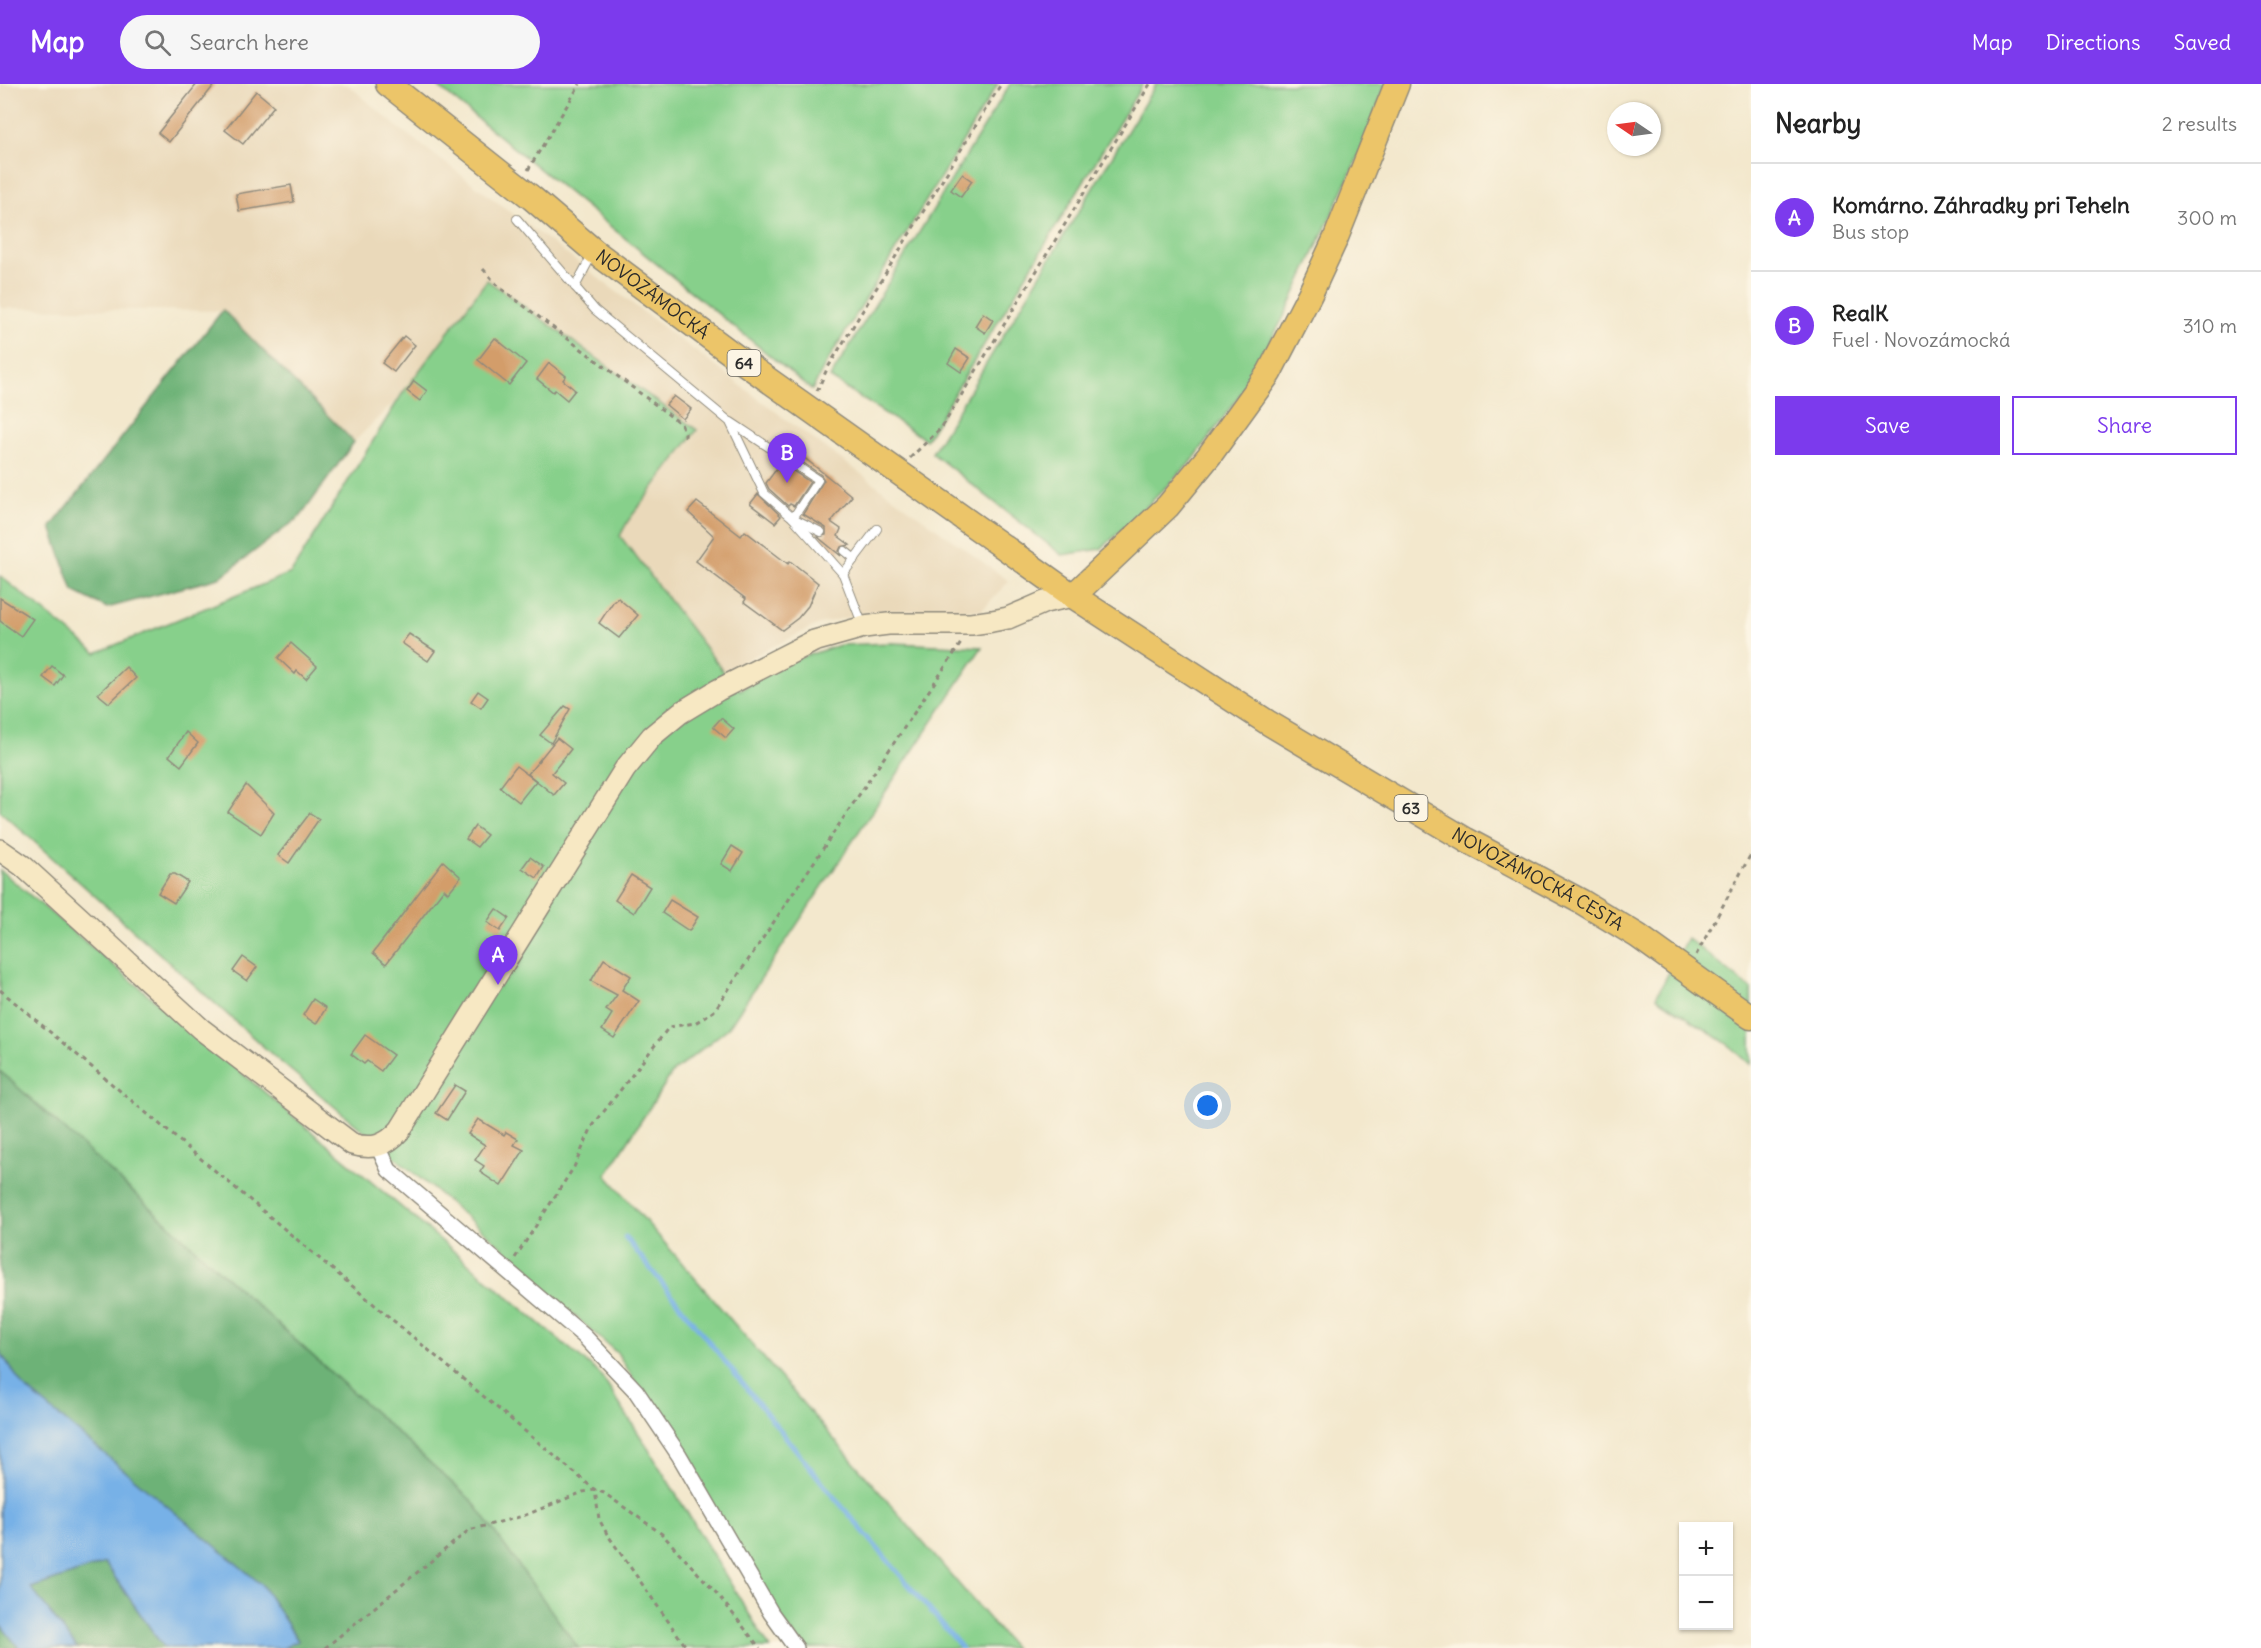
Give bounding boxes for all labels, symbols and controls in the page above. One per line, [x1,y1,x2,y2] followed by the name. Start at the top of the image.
[120,15,540,69] search box
[30,24,84,60] text: Map
[141,26,174,59] icon: search
[189,28,309,56] text: Search here
[1972,29,2013,56] text: Map
[2046,29,2140,56] text: Directions
[2173,29,2231,56] text: Saved
[1607,102,1661,156] north arrow
[1775,107,1861,140] text: Nearby
[2162,111,2237,136] text: 2 results
[1832,191,2130,219] text: Komárno. Záhradky pri Teheln
[1788,205,1801,230] text: A
[2177,205,2237,230] text: 300 m
[1832,219,1909,244] text: Bus stop
[591,244,714,344] street label: NOVOZÁMOCKÁ
[1832,299,1888,327] text: RealK
[1788,313,1801,338] text: B
[2182,313,2237,338] text: 310 m
[1832,327,2010,352] text: Fuel · Novozámocká
[728,350,760,376] road number: 64
[1775,396,2000,455] button: Save
[2012,396,2237,455] button: Share
[768,434,806,483] pin: B
[1394,795,1428,821] road number: 63
[1448,822,1628,936] street label: NOVOZÁMOCKÁ CESTA
[478,936,518,985] pin: A
[1193,1091,1222,1120] your location
[1679,1522,1733,1630] map controls
[1679,1522,1733,1576] button: +
[1679,1576,1733,1630] button: −

